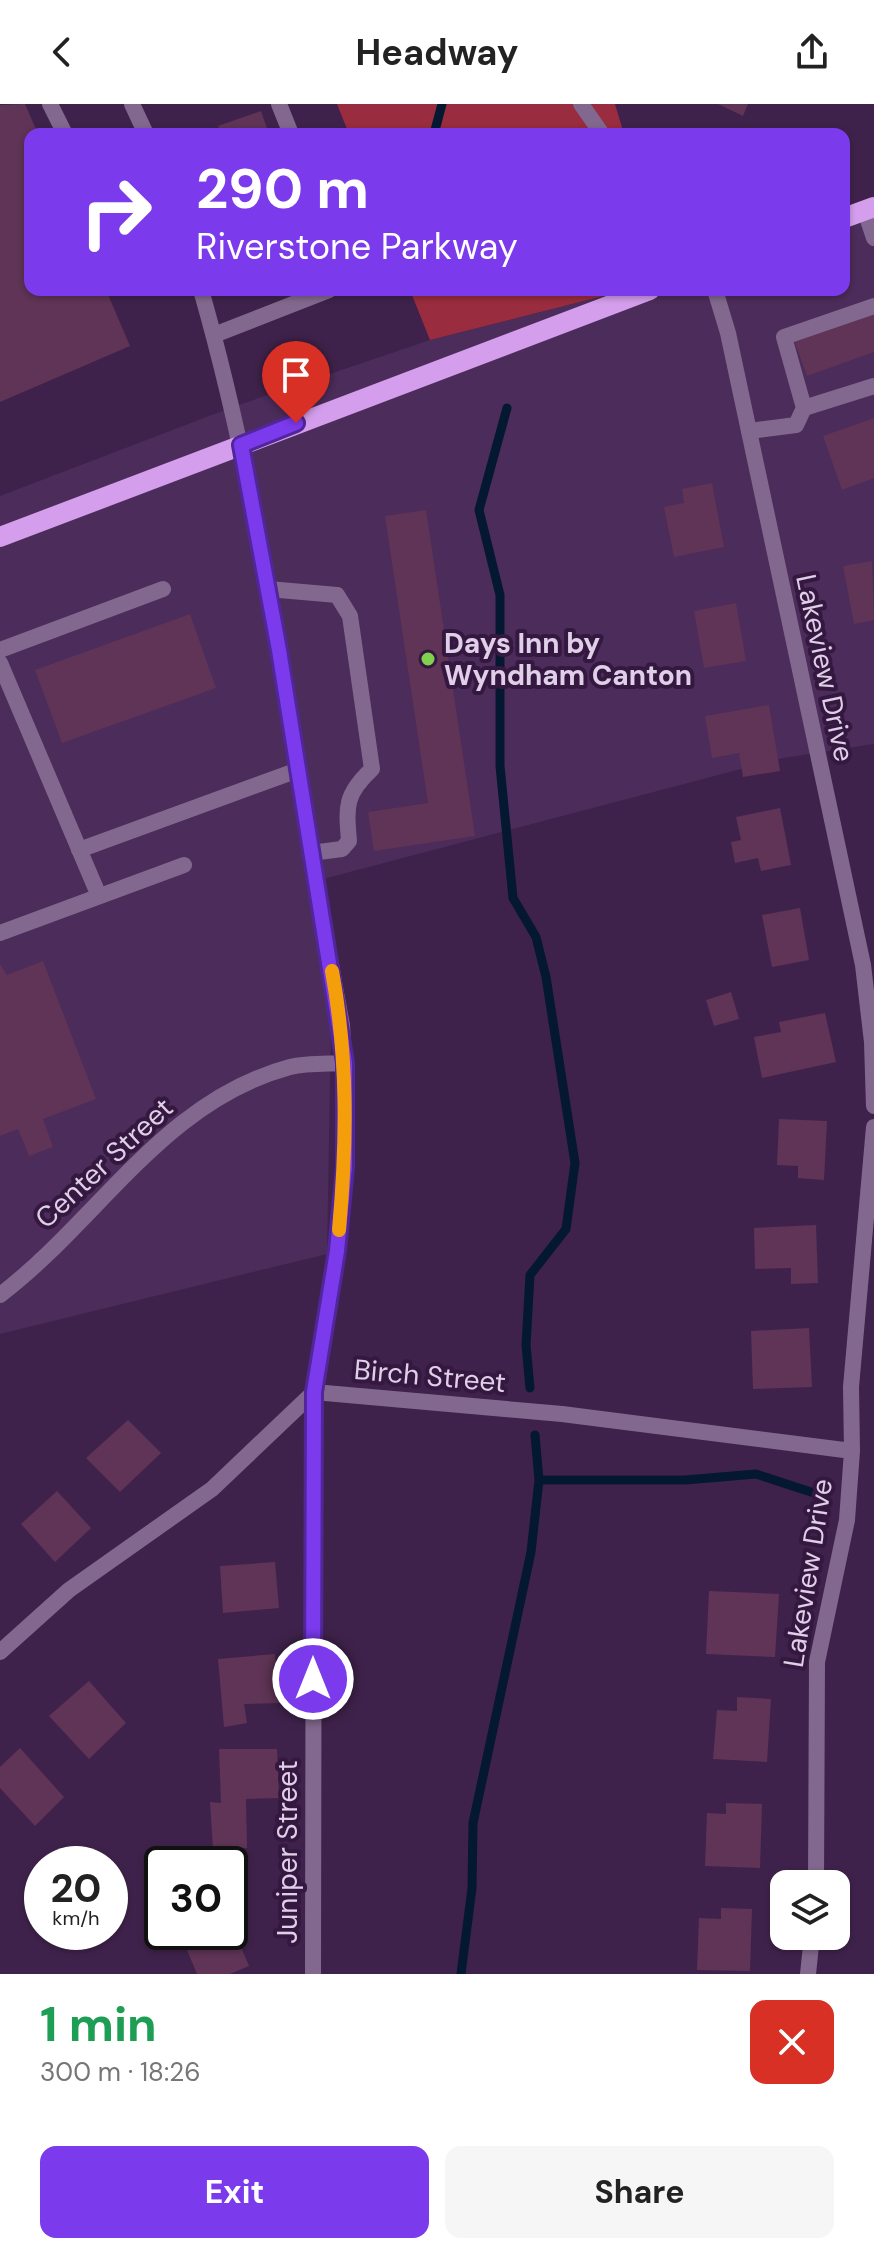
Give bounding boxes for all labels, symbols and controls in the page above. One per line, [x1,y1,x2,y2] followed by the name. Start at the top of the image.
[356,29,518,76] text: Headway
[40,30,84,74] icon: back
[790,30,834,74] icon: share
[196,152,369,225] text: 290 m
[64,160,168,264] icon: right
[196,223,518,270] text: Riverstone Parkway
[262,341,330,423] pin
[274,353,318,397] icon: arrive
[787,571,863,765] street label: Lakeview Drive
[444,625,692,694] place label: Days Inn by Wyndham Canton
[419,650,437,668] marker: Days Inn by Wyndham Canton
[27,1090,181,1236] street label: Center Street
[352,1351,508,1401] street label: Birch Street
[775,1476,841,1670] street label: Lakeview Drive
[271,1637,355,1721] position arrow
[269,1760,306,1944] street label: Juniper Street
[144,1846,248,1950] speed limit sign: 30
[50,1862,102,1914] text: 20
[770,1870,850,1950] map controls
[770,1870,850,1950] button: layers
[52,1905,100,1931] text: km/h
[40,1993,157,2056] text: 1 min
[750,2000,834,2084] button: close
[40,2055,200,2089] text: 300 m · 18:26
[40,2146,429,2238] button: Exit
[445,2146,834,2238] button: Share

